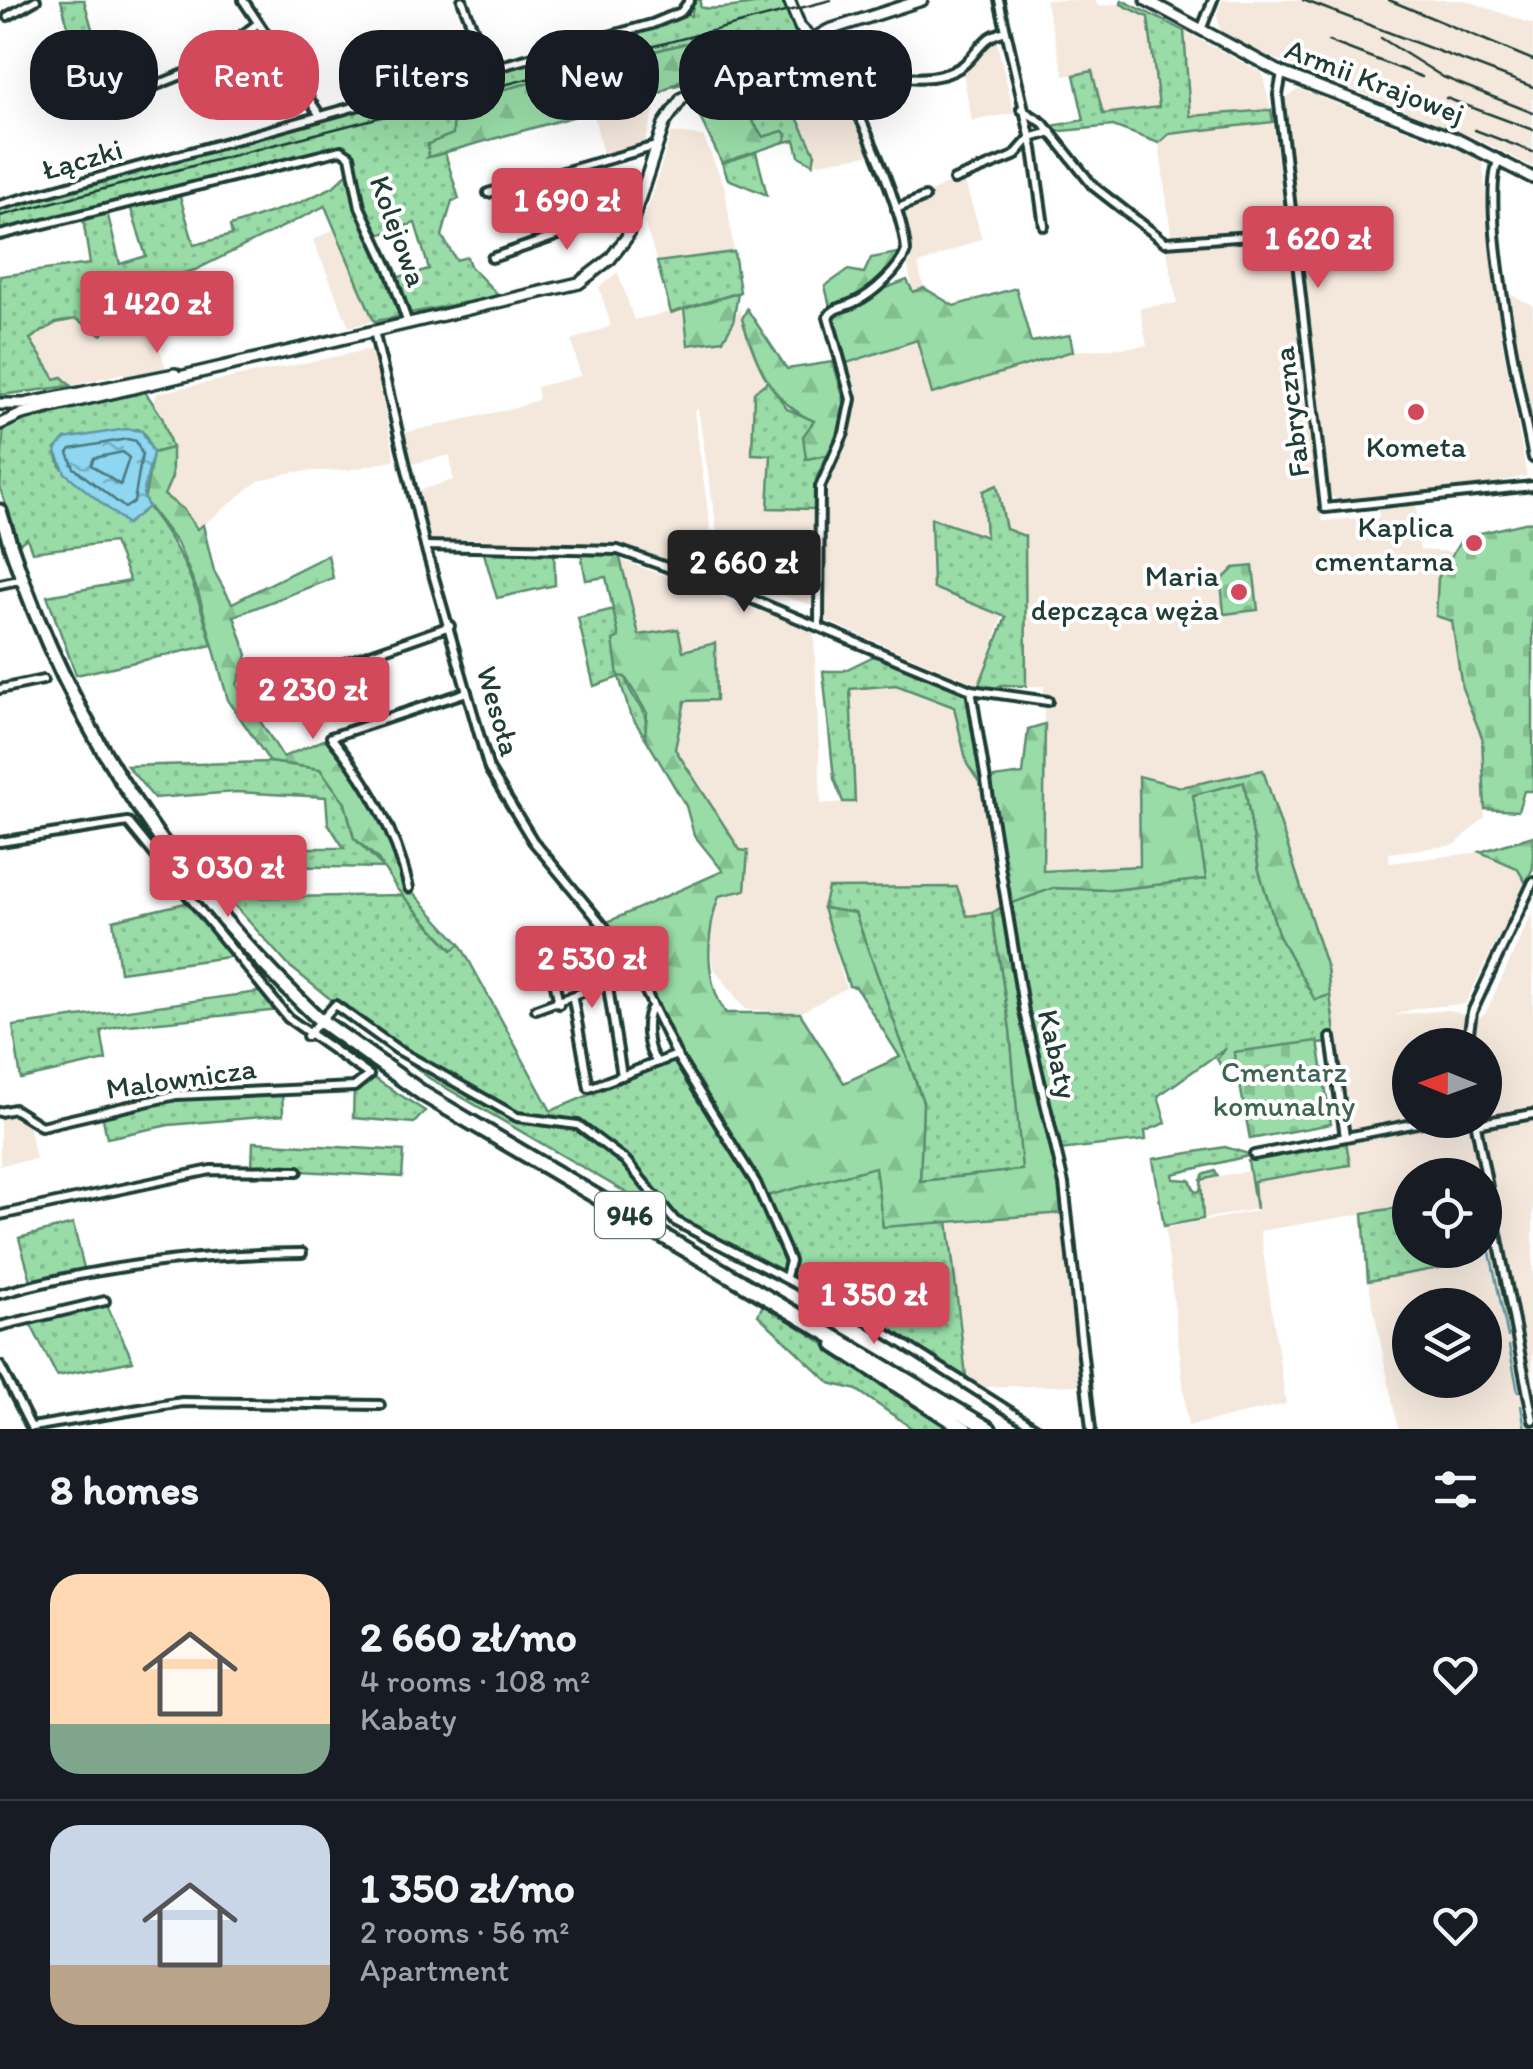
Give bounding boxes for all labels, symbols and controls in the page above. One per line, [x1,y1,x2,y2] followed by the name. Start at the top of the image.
[30,30,158,120] chip: Buy
[178,30,319,120] chip: Rent
[339,30,505,120] chip: Filters
[525,30,659,120] chip: New
[679,30,912,120] chip: Apartment
[1280,30,1470,132] street label: Armii Krajowej
[37,130,127,188] street label: Łączki
[464,168,670,253] pin: 1 690 zł
[362,170,436,292] street label: Kolejowa
[514,181,620,219] text: 1 690 zł
[1215,206,1421,291] pin: 1 620 zł
[1265,219,1371,257] text: 1 620 zł
[54,271,260,356] pin: 1 420 zł
[102,284,212,322] text: 1 420 zł
[1265,344,1317,479] street label: Fabryczna
[1405,401,1427,423] marker: Kometa
[1366,428,1467,465] place label: Kometa
[1315,508,1454,579] place label: Kaplica cmentarna
[641,530,847,615] pin: 2 660 zł
[1463,532,1485,554] marker: Kaplica cmentarna
[690,543,798,581] text: 2 660 zł
[1031,557,1219,628] place label: Maria depcząca węża
[1228,581,1250,603] marker: Maria depcząca węża
[210,657,416,742] pin: 2 230 zł
[469,662,530,761] street label: Wesoła
[258,670,368,708] text: 2 230 zł
[125,835,331,920] pin: 3 030 zł
[172,848,284,886] text: 3 030 zł
[489,926,695,1011] pin: 2 530 zł
[537,939,647,977] text: 2 530 zł
[1030,1006,1086,1102] street label: Kabaty
[1392,1028,1502,1138] north arrow
[1392,1028,1502,1398] map controls
[103,1049,259,1107] street label: Malownicza
[1213,1053,1355,1124] park label: Cmentarz komunalny
[1392,1158,1502,1268] button: locate
[595,1192,665,1238] road number: 946
[771,1262,977,1347] pin: 1 350 zł
[820,1275,928,1313] text: 1 350 zł
[1392,1288,1502,1398] button: layers
[1428,1462,1483,1517] icon: filters
[50,1464,199,1515] text: 8 homes
[360,1611,577,1662] text: 2 660 zł/mo
[130,1614,250,1734] icon: home
[1428,1647,1483,1702] icon: heart
[360,1662,590,1700] text: 4 rooms · 108 m²
[360,1700,457,1738] text: Kabaty
[360,1862,575,1913] text: 1 350 zł/mo
[130,1865,250,1985] icon: home
[1428,1898,1483,1953] icon: heart
[360,1913,569,1951] text: 2 rooms · 56 m²
[360,1951,509,1989] text: Apartment

